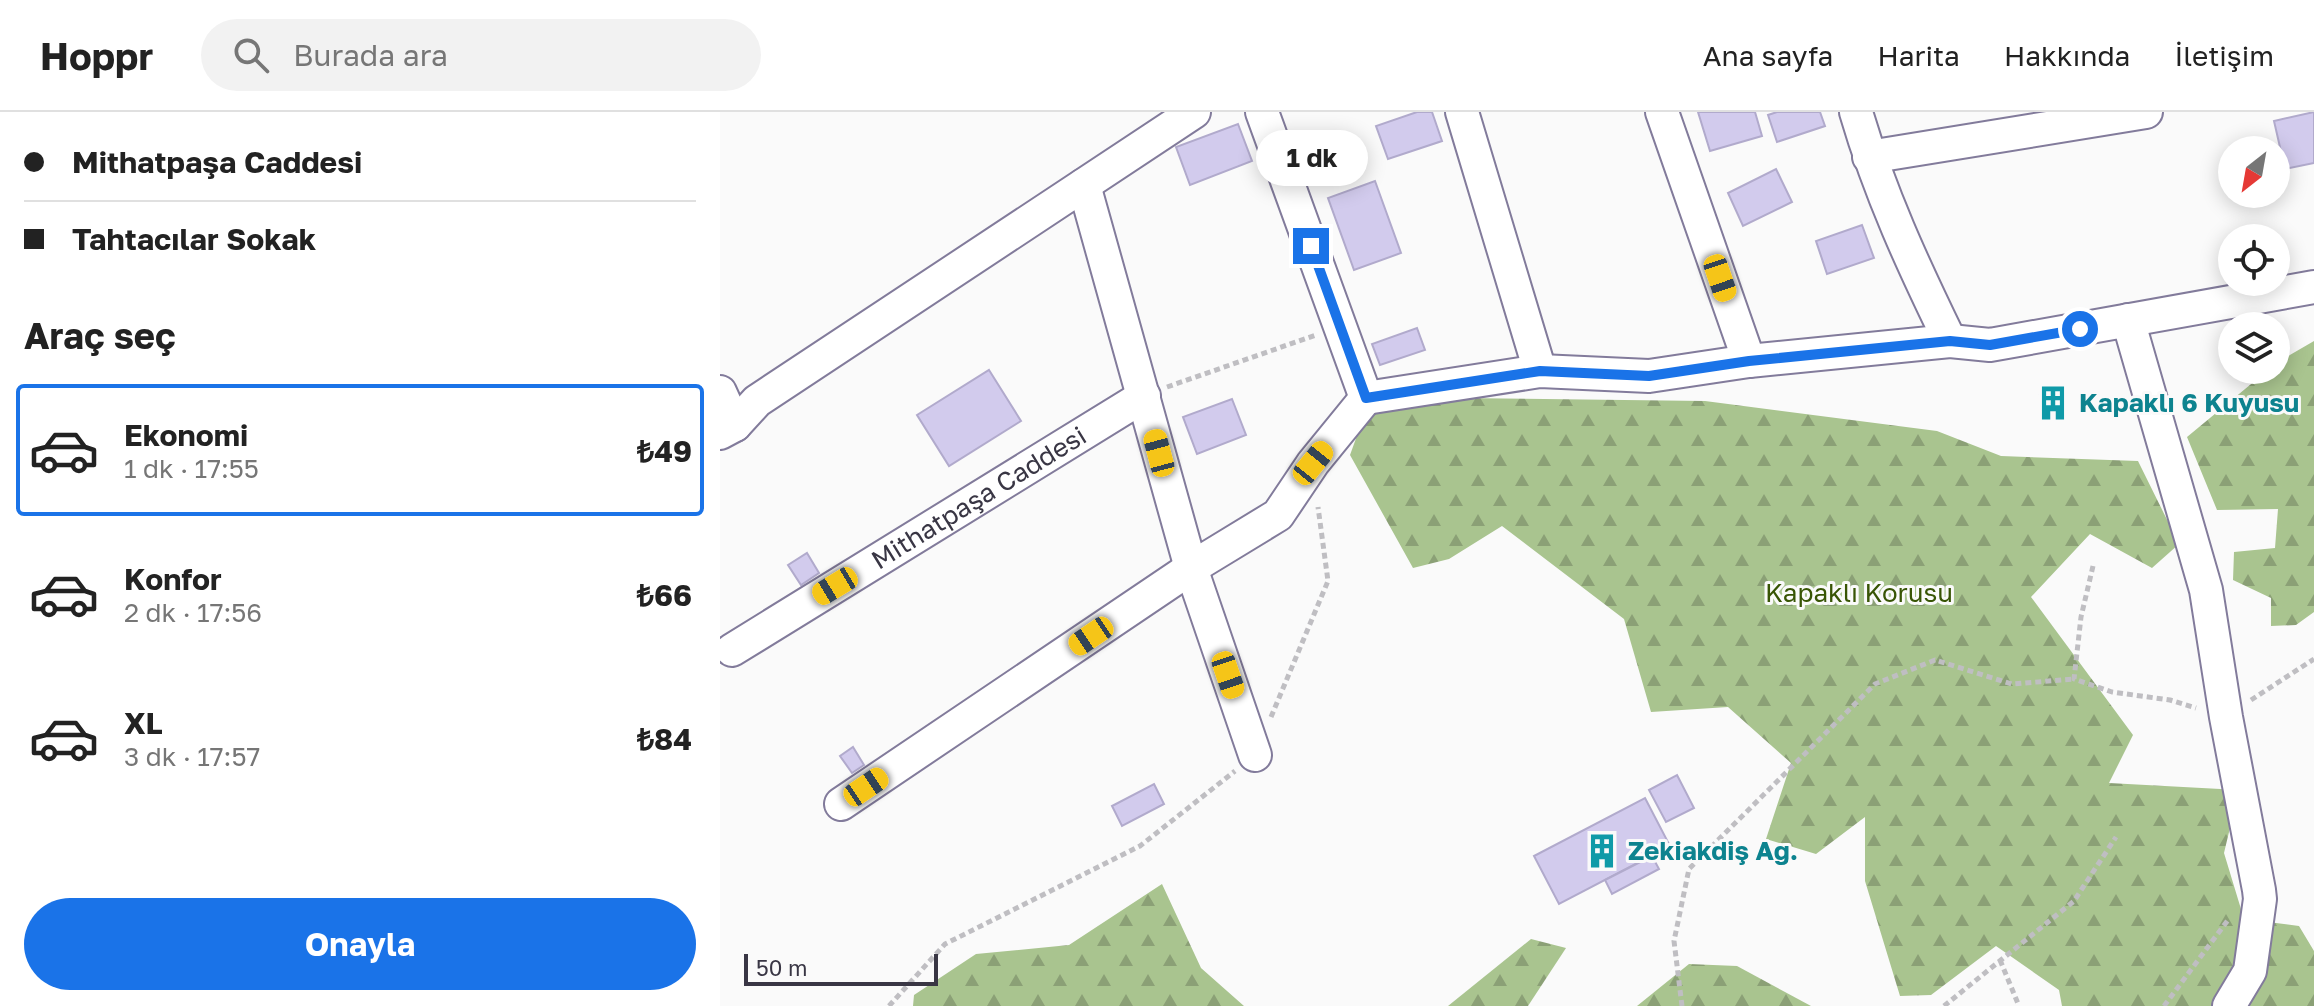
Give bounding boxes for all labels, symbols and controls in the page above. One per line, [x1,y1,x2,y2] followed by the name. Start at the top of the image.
[201,19,761,91] search box
[40,33,153,78] text: Hoppr
[229,33,273,77] icon: search
[293,37,448,73] text: Burada ara
[1703,39,1833,72] text: Ana sayfa
[1877,39,1960,72] text: Harita
[2004,39,2130,72] text: Hakkında
[2174,39,2274,72] text: İletişim
[1255,130,1367,186] callout: 1 dk
[2218,136,2290,208] north arrow
[2218,136,2290,384] map controls
[1287,142,1337,173] text: 1 dk
[72,144,362,180] text: Mithatpaşa Caddesi
[72,221,316,257] text: Tahtacılar Sokak
[2218,224,2290,296] button: locate
[1293,228,1329,264] route end
[1701,251,1739,305] car
[2062,311,2098,347] route start
[2218,312,2290,384] button: layers
[24,314,176,357] text: Araç seç
[2034,384,2072,422] building icon: Kapaklı 6 Kuyusu
[2079,387,2299,418] place label: Kapaklı 6 Kuyusu
[28,414,100,486] icon: car
[124,417,248,453] text: Ekonomi
[866,420,1092,575] street label: Mithatpaşa Caddesi
[1141,427,1177,479] car
[637,433,692,469] text: ₺49
[1289,437,1337,489] car
[124,453,259,484] text: 1 dk · 17:55
[28,558,100,630] icon: car
[124,561,222,597] text: Konfor
[808,563,862,609] car
[637,577,692,613] text: ₺66
[1765,577,1953,608] park label: Kapaklı Korusu
[124,597,262,628] text: 2 dk · 17:56
[1064,613,1118,659] car
[1209,648,1247,702] car
[28,702,100,774] icon: car
[124,705,163,741] text: XL
[637,721,692,757] text: ₺84
[124,741,260,772] text: 3 dk · 17:57
[839,764,893,810] car
[1583,832,1621,870] building icon: Zekiakdiş Ağ.
[1628,835,1798,866] place label: Zekiakdiş Ağ.
[24,898,696,990] button: Onayla
[744,950,938,986] scale bar
[756,954,807,981] text: 50 m

